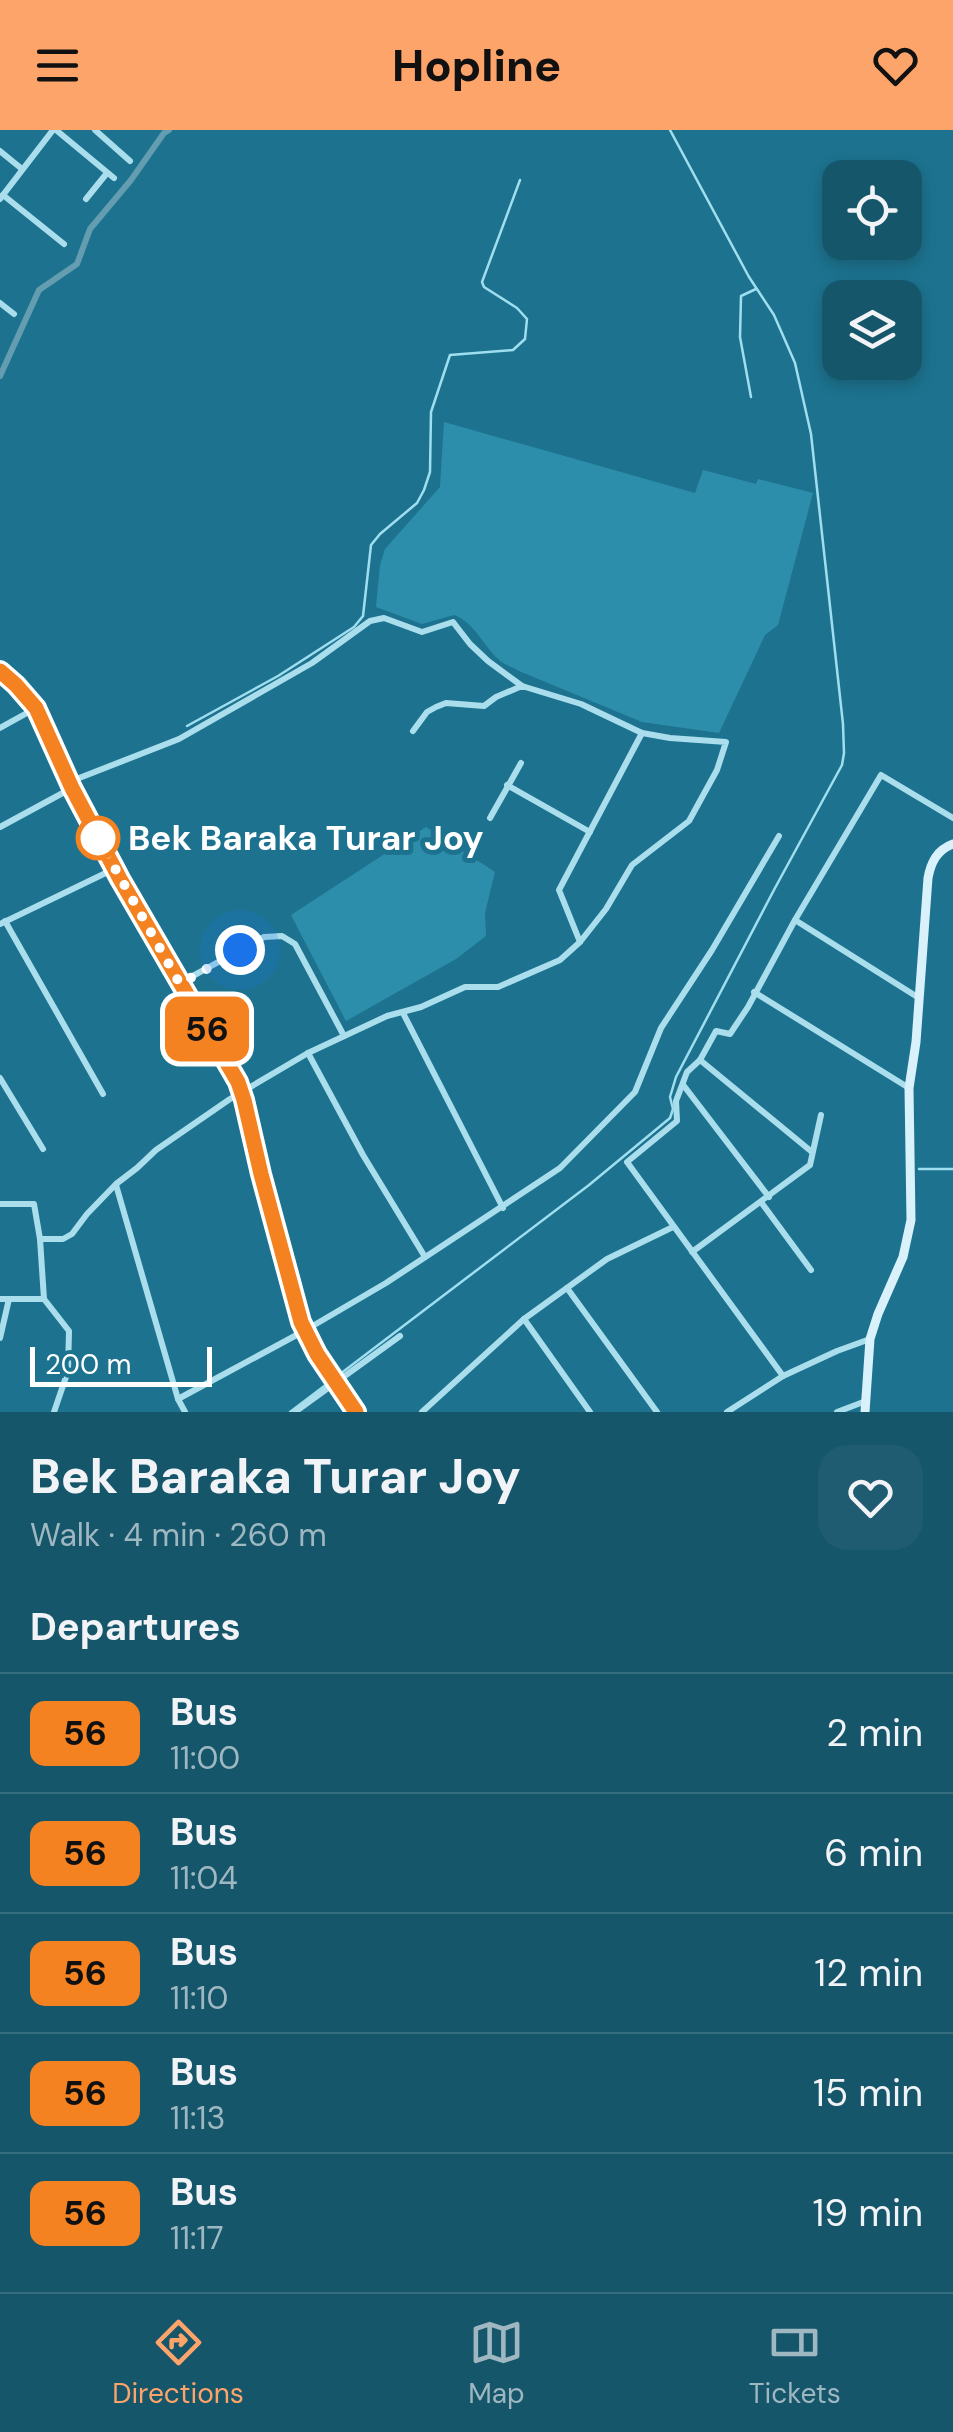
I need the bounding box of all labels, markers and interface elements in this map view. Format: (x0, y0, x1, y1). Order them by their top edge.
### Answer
text: Hopline (392, 36, 561, 95)
icon: menu (30, 38, 85, 93)
icon: heart (868, 38, 923, 93)
map controls (822, 160, 922, 380)
button: locate (822, 160, 922, 260)
button: layers (822, 280, 922, 380)
place label: Bek Baraka Turar Joy (128, 815, 484, 861)
marker: Bek Baraka Turar Joy (77, 817, 119, 859)
your location (215, 925, 265, 975)
line badge: 56 (162, 996, 252, 1062)
text: 56 (185, 1006, 229, 1052)
scale bar (30, 1342, 212, 1386)
text: 200 m (45, 1346, 132, 1383)
text: Bek Baraka Turar Joy (30, 1445, 521, 1508)
button: heart (818, 1445, 923, 1550)
text: Walk · 4 min · 260 m (30, 1514, 327, 1556)
text: Departures (30, 1602, 241, 1652)
text: Bus (170, 1687, 238, 1737)
text: 2 min (826, 1708, 923, 1758)
text: 56 (63, 1710, 107, 1756)
text: 11:00 (170, 1737, 240, 1779)
text: Bus (170, 1807, 238, 1857)
text: 6 min (824, 1828, 923, 1878)
text: 56 (63, 1830, 107, 1876)
text: 11:04 (170, 1857, 238, 1899)
text: Bus (170, 1927, 238, 1977)
text: 12 min (814, 1948, 923, 1998)
text: 56 (63, 1950, 107, 1996)
text: 11:10 (170, 1977, 228, 2019)
text: Bus (170, 2047, 238, 2097)
text: 15 min (813, 2068, 923, 2118)
text: 56 (63, 2070, 107, 2116)
text: 11:13 (170, 2097, 225, 2139)
text: Bus (170, 2167, 238, 2217)
text: 19 min (812, 2188, 923, 2238)
text: 56 (63, 2190, 107, 2236)
text: 11:17 (170, 2217, 224, 2259)
tab: Directions (112, 2315, 244, 2412)
tab: Map (468, 2315, 525, 2412)
tab: Tickets (749, 2315, 841, 2412)

